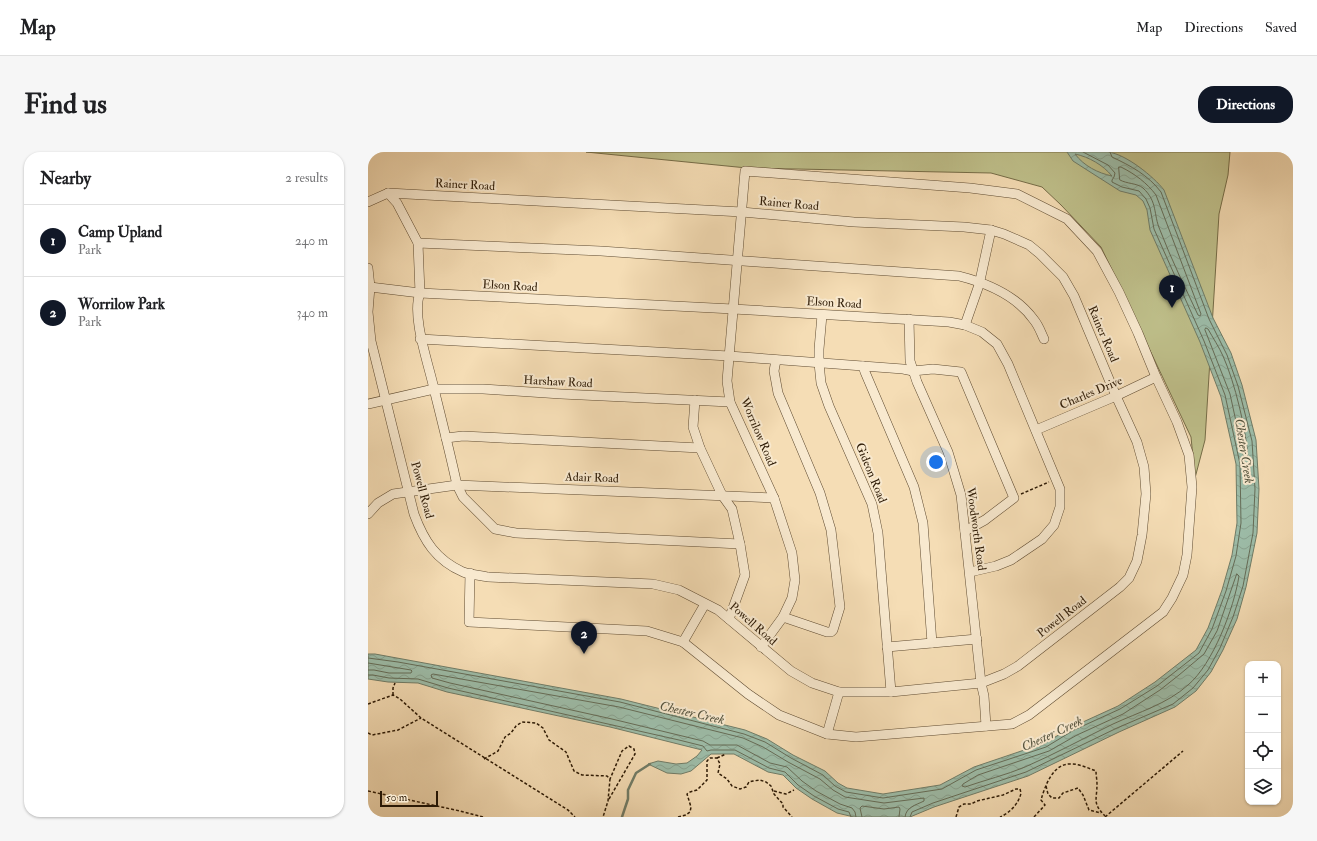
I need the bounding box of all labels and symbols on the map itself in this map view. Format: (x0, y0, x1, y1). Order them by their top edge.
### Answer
street label: Rainer Road (435, 176, 495, 194)
street label: Rainer Road (758, 194, 820, 214)
pin: 1 (1159, 275, 1185, 308)
street label: Elson Road (482, 277, 538, 295)
street label: Elson Road (806, 294, 862, 312)
street label: Rainer Road (1084, 303, 1122, 365)
street label: Harshaw Road (523, 373, 593, 391)
street label: Charles Drive (1057, 373, 1125, 413)
street label: Worrilow Road (736, 395, 779, 469)
water label: Chester Creek (1231, 417, 1257, 485)
street label: Gideon Road (852, 441, 890, 505)
your location (926, 452, 946, 472)
street label: Powell Road (407, 460, 437, 520)
street label: Adair Road (564, 470, 619, 486)
street label: Woodworth Road (963, 485, 989, 572)
street label: Powell Road (1034, 593, 1090, 641)
street label: Powell Road (726, 599, 780, 649)
pin: 2 (571, 621, 597, 654)
water label: Chester Creek (658, 698, 726, 728)
water label: Chester Creek (1019, 713, 1085, 755)
scale bar (380, 789, 438, 808)

